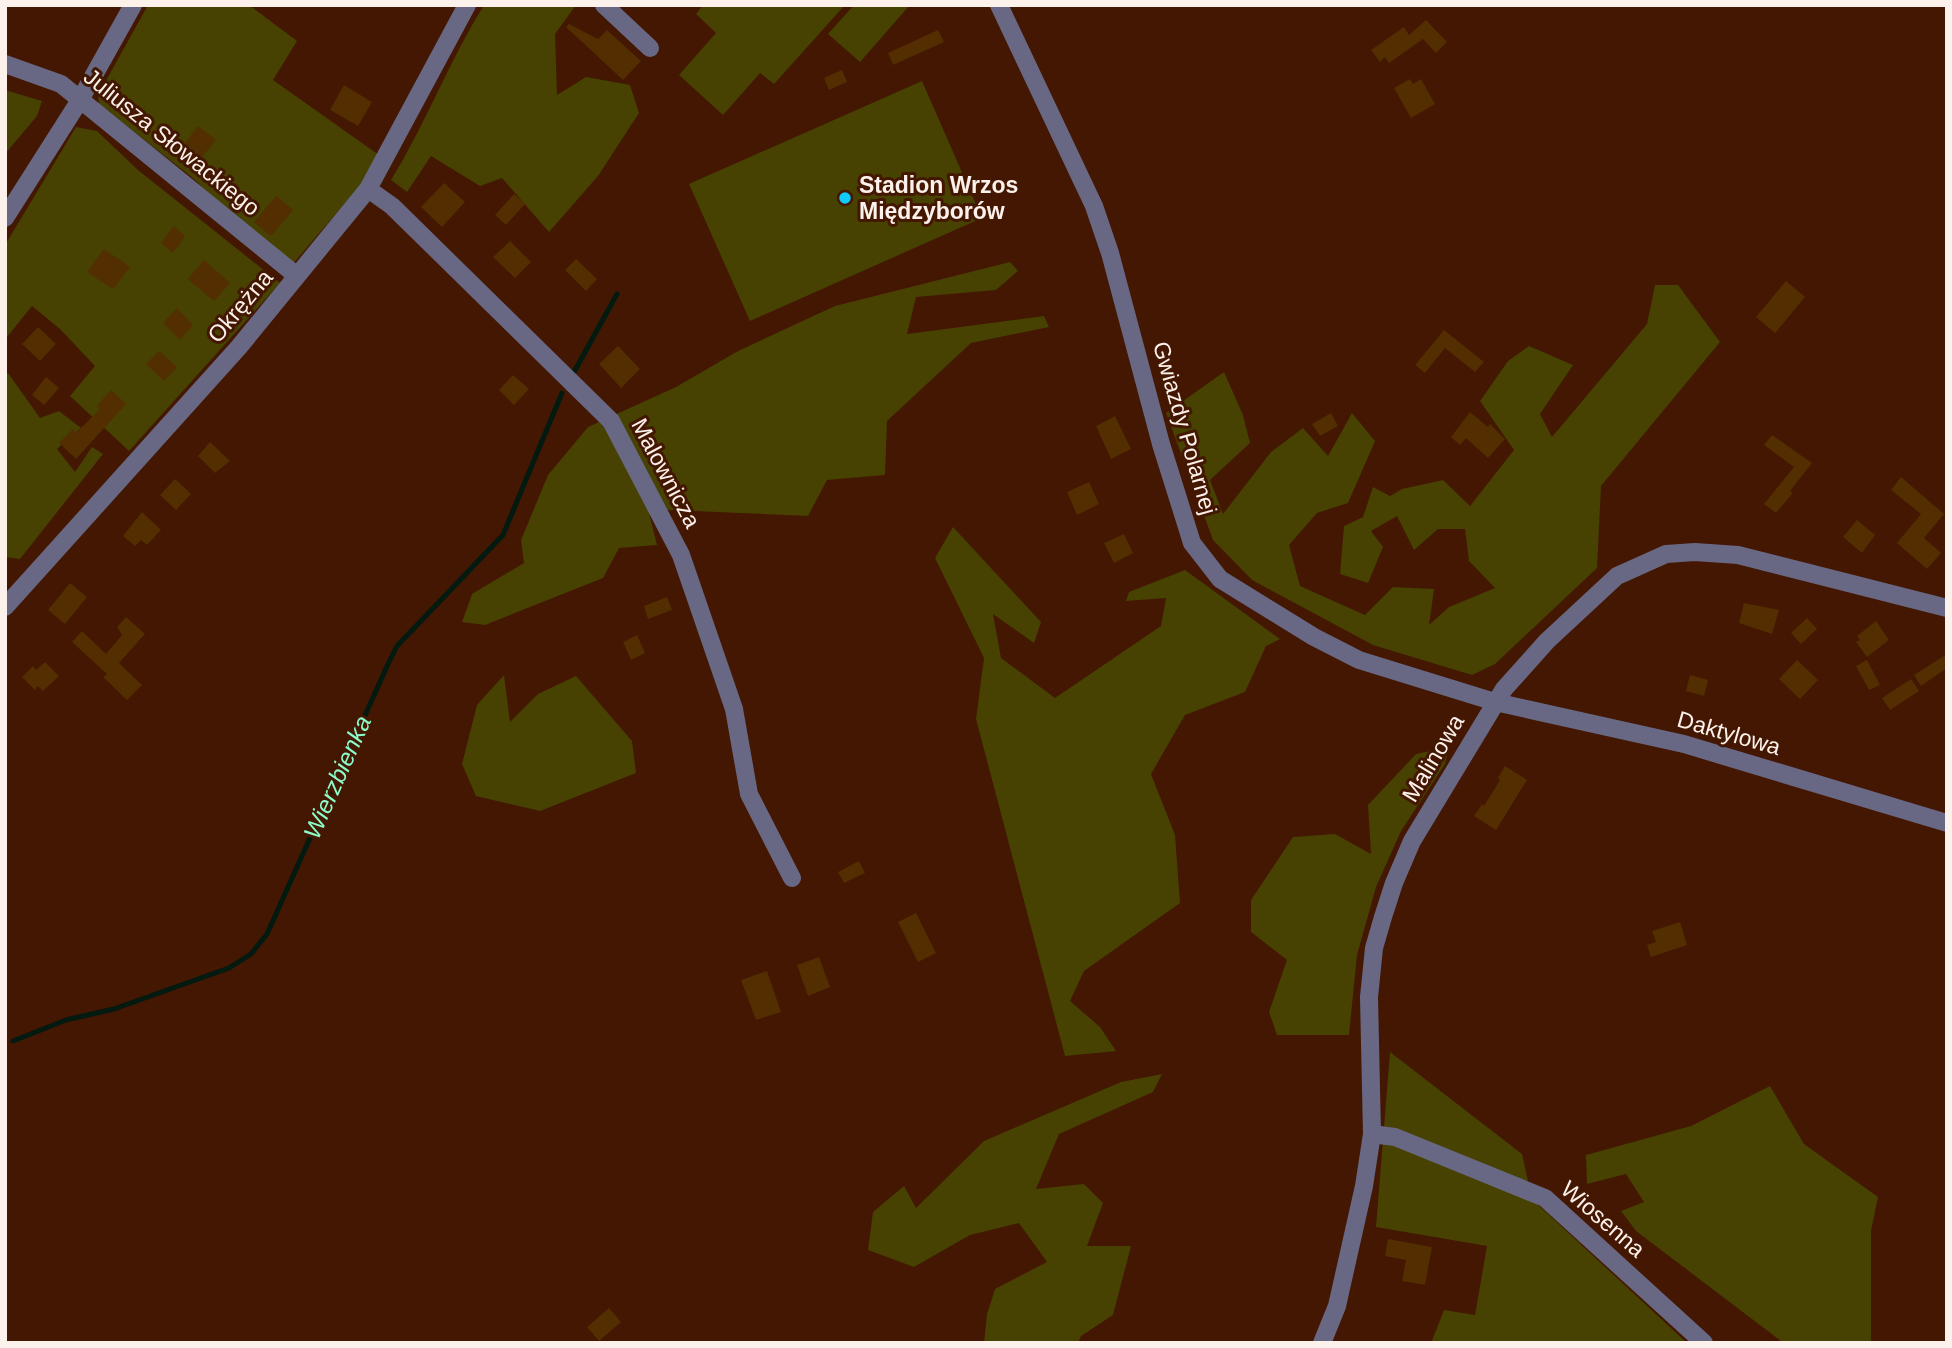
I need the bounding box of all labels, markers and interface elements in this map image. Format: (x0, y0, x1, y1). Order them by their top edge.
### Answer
street label: Juliusza Słowackiego (79, 63, 265, 221)
place label: Stadion Wrzos Międzyborów (859, 172, 1018, 224)
marker: Stadion Wrzos Międzyborów (837, 190, 853, 206)
street label: Okrężna (202, 264, 278, 348)
street label: Gwiazdy Polarnej (1148, 338, 1222, 518)
street label: Malownicza (626, 414, 706, 532)
street label: Daktylowa (1674, 706, 1784, 760)
street label: Malinowa (1397, 709, 1469, 806)
water label: Wierzbienka (298, 711, 376, 843)
street label: Wiosenna (1556, 1176, 1650, 1262)

